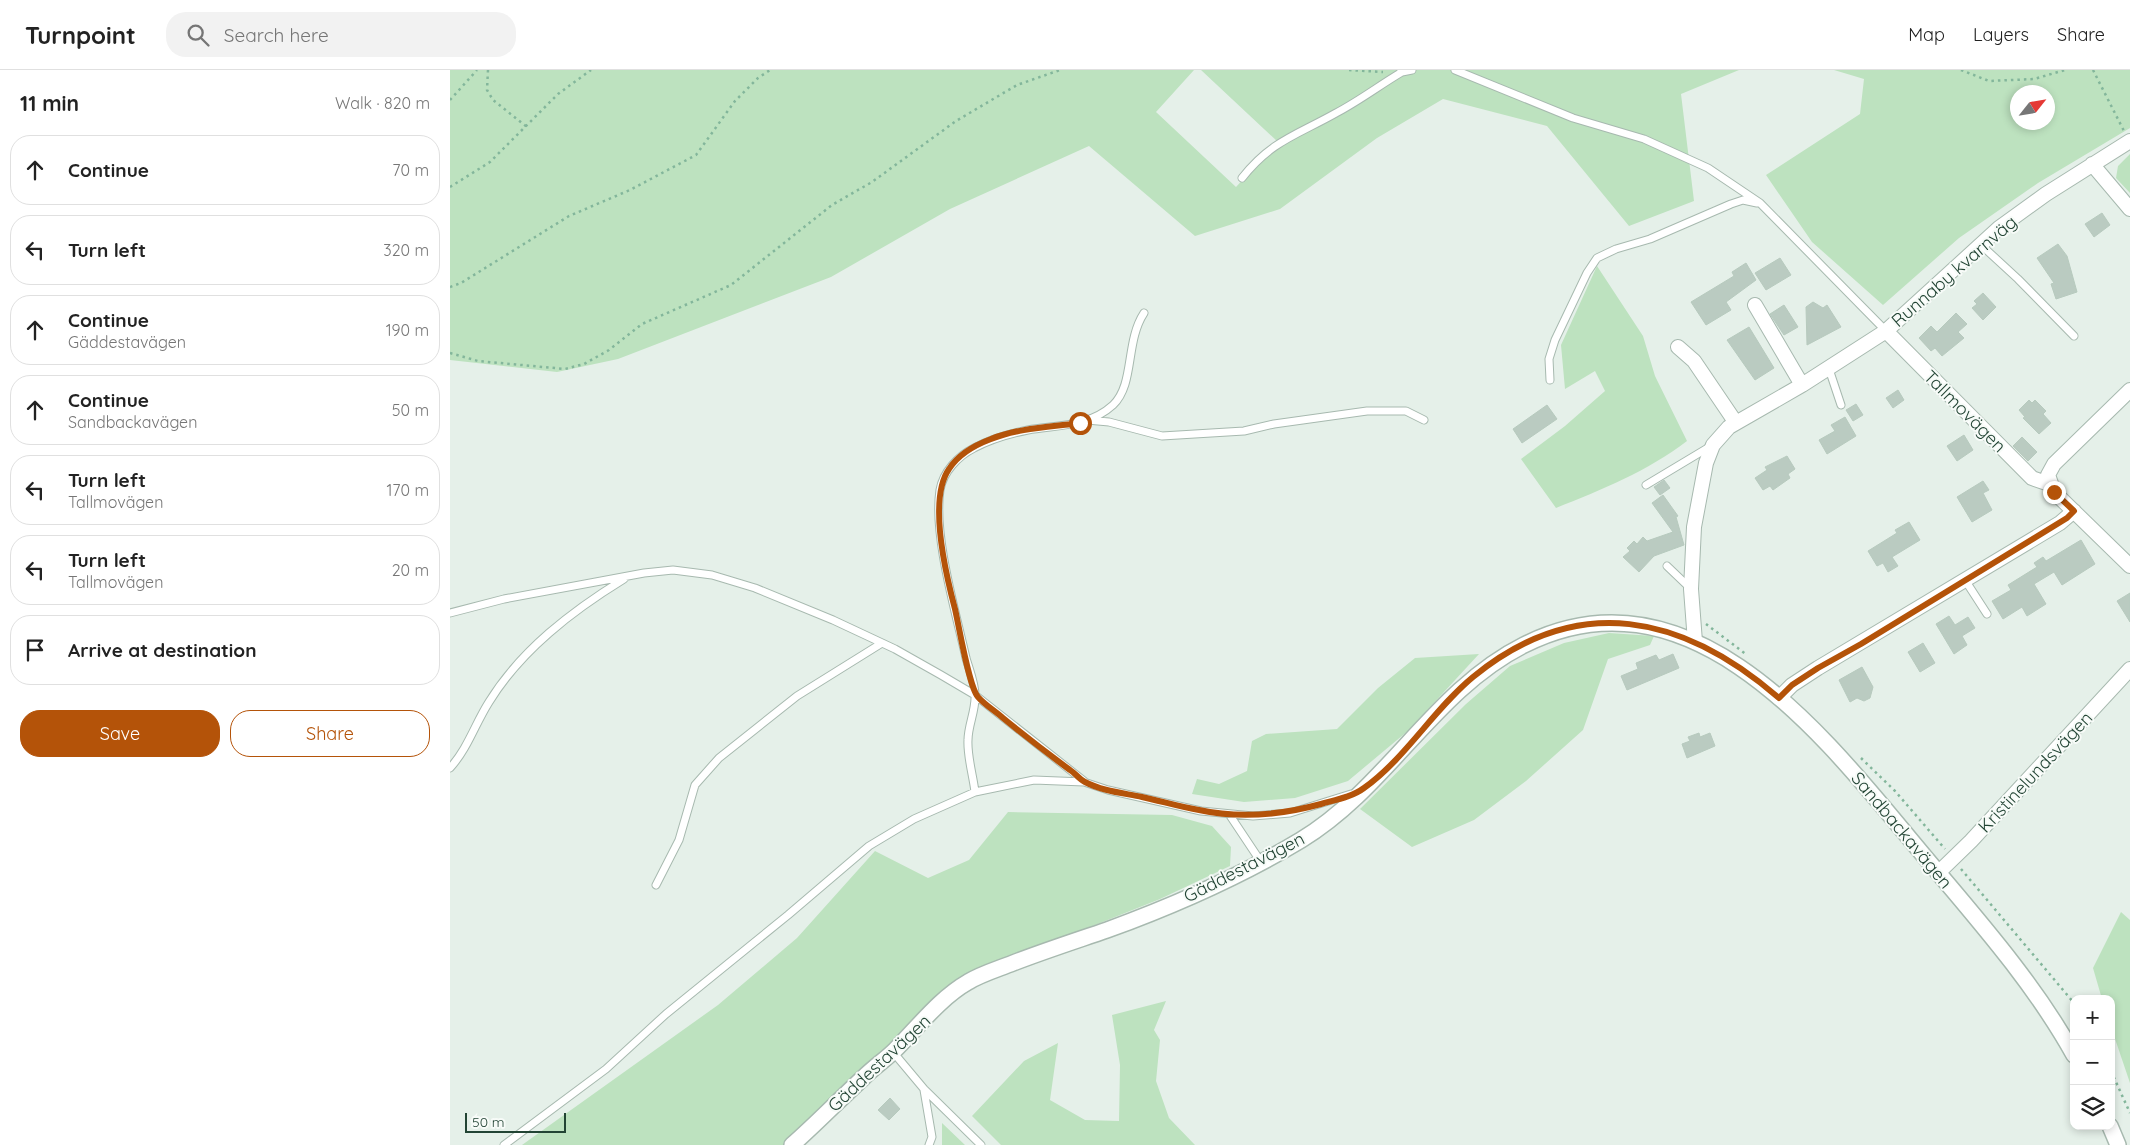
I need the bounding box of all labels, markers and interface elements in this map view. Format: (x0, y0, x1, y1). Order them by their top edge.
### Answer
search box (166, 12, 516, 57)
text: Turnpoint (25, 20, 136, 50)
icon: search (184, 21, 212, 49)
text: Search here (224, 23, 329, 47)
text: Map (1908, 23, 1945, 46)
text: Layers (1973, 23, 2029, 46)
text: Share (2057, 23, 2105, 46)
north arrow (2010, 85, 2055, 130)
text: 11 min (20, 90, 79, 116)
text: Walk · 820 m (335, 93, 430, 113)
icon: ahead (21, 156, 49, 184)
text: Continue (68, 158, 149, 182)
text: 70 m (392, 160, 429, 180)
street label: Runnaby kvarnväg (1887, 210, 2021, 332)
icon: left (21, 236, 49, 264)
text: Turn left (68, 238, 146, 262)
text: 320 m (383, 240, 429, 260)
text: Continue (68, 308, 149, 332)
icon: ahead (21, 316, 49, 344)
text: 190 m (386, 320, 429, 340)
text: Gäddestavägen (68, 332, 186, 352)
street label: Tallmovägen (1919, 365, 2011, 457)
text: Continue (68, 388, 149, 412)
icon: ahead (21, 396, 49, 424)
text: 50 m (392, 400, 429, 420)
text: Sandbackavägen (68, 412, 197, 432)
route start (1069, 412, 1092, 435)
text: Turn left (68, 468, 146, 492)
icon: left (21, 476, 49, 504)
text: 170 m (386, 480, 429, 500)
route end (2043, 481, 2066, 504)
text: Tallmovägen (68, 492, 163, 512)
text: Turn left (68, 548, 146, 572)
icon: left (21, 556, 49, 584)
text: 20 m (392, 560, 429, 580)
text: Tallmovägen (68, 572, 163, 592)
icon: arrive (21, 636, 49, 664)
text: Arrive at destination (68, 638, 257, 662)
street label: Kristinelundsvägen (1973, 707, 2097, 837)
button: Save (20, 710, 220, 757)
button: Share (230, 710, 430, 757)
street label: Sandbackavägen (1846, 767, 1958, 893)
street label: Gäddestavägen (1180, 827, 1308, 907)
map controls (2070, 995, 2115, 1130)
button: + (2070, 995, 2115, 1040)
street label: Gäddestavägen (823, 1009, 935, 1117)
button: − (2070, 1040, 2115, 1085)
button: layers (2070, 1085, 2115, 1130)
scale bar (465, 1110, 566, 1133)
text: 50 m (472, 1113, 505, 1131)

